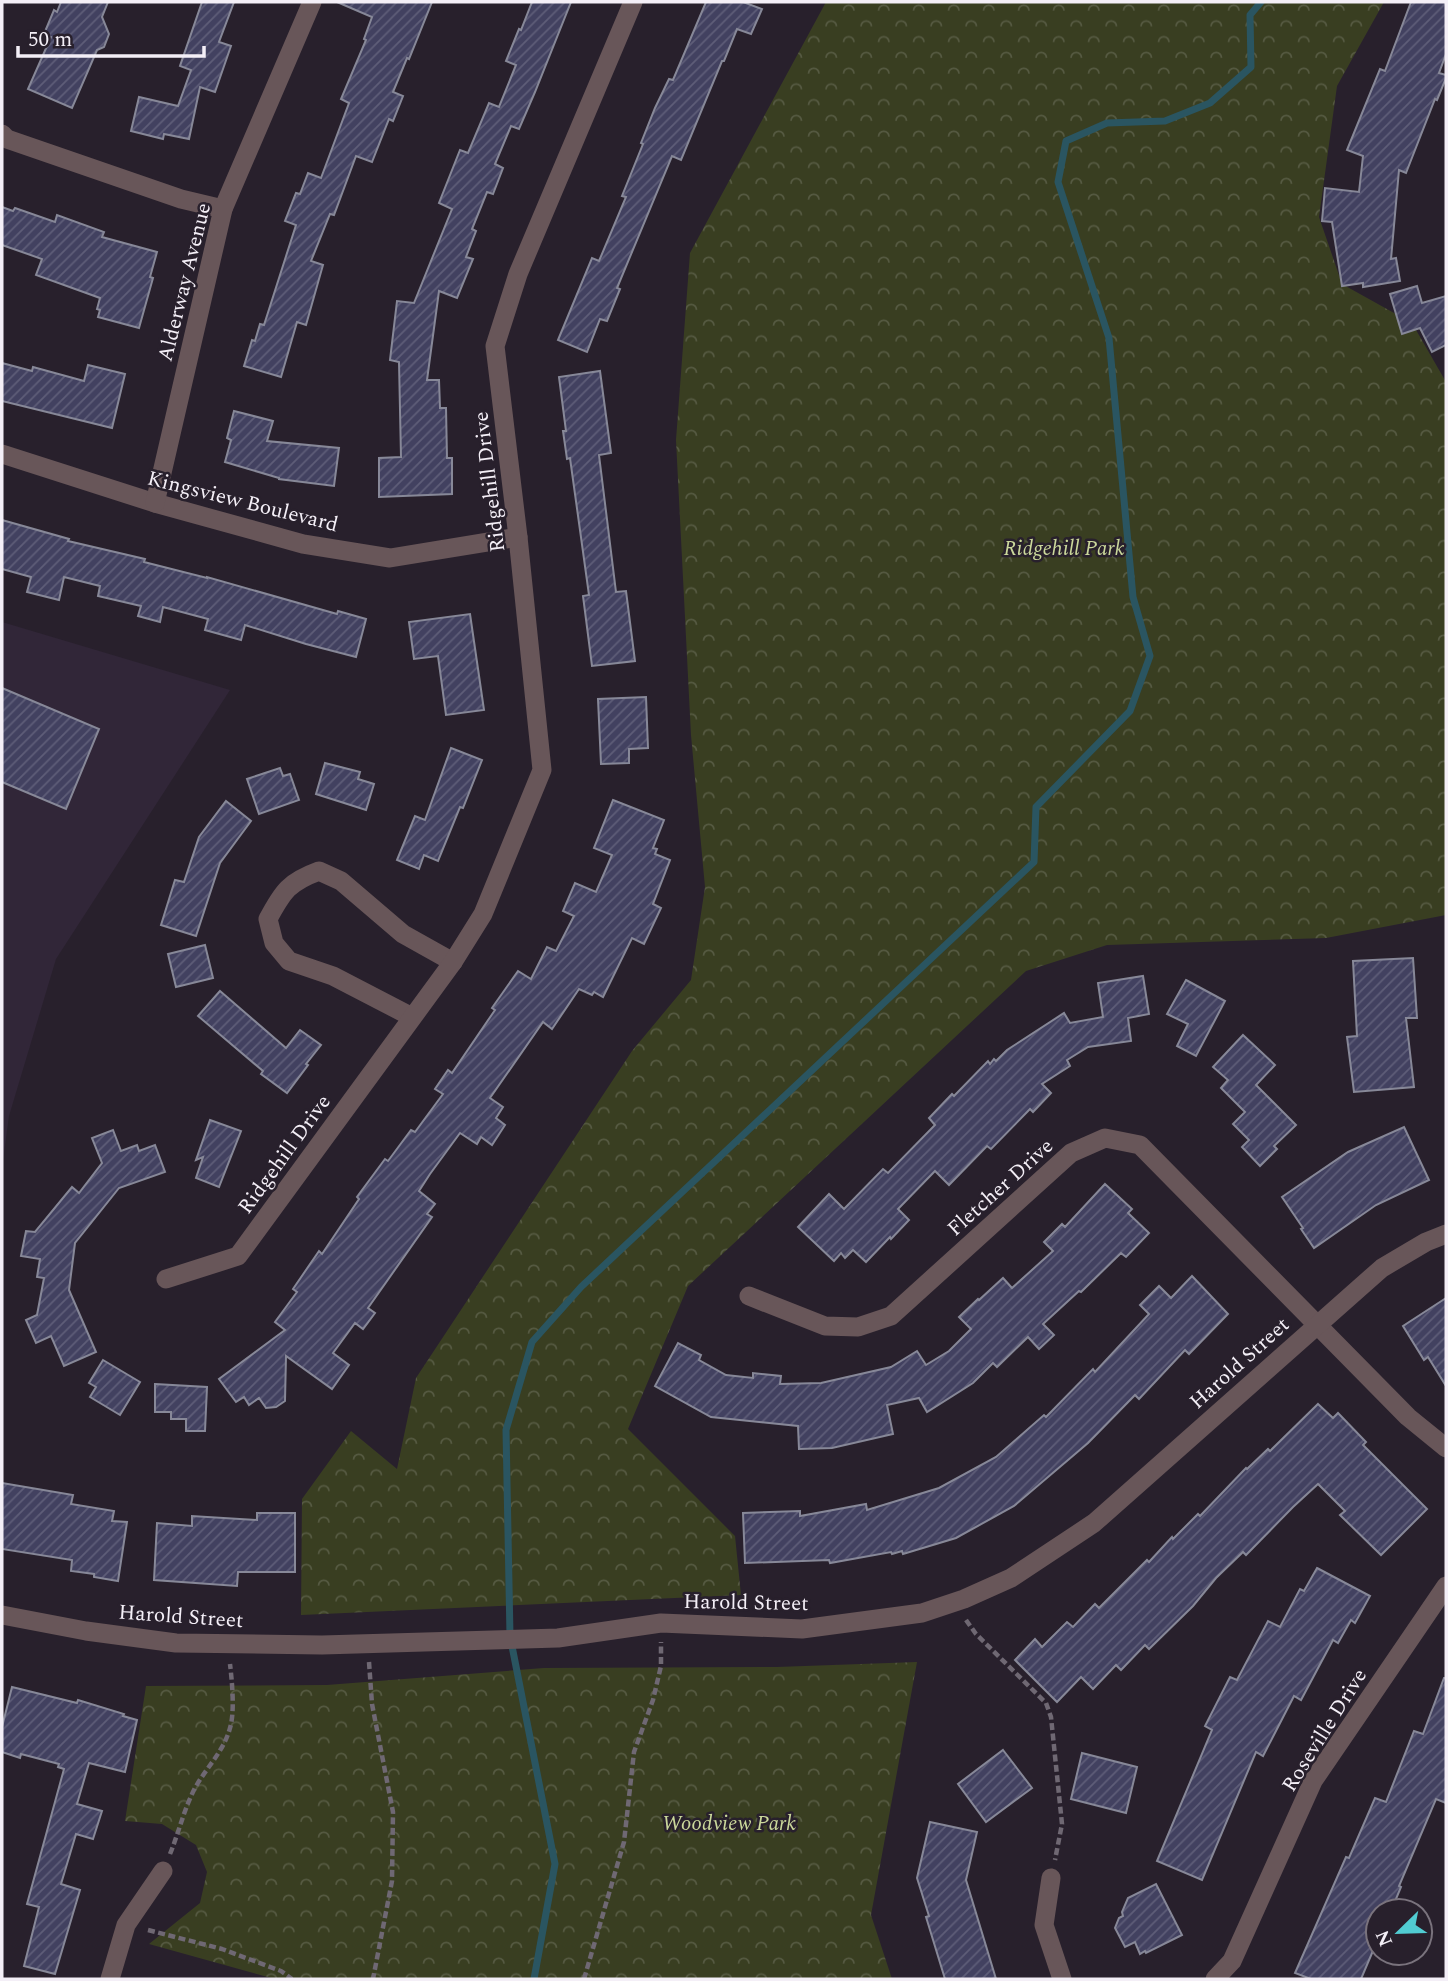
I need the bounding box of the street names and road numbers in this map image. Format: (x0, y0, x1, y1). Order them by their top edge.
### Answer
street label: Alderway Avenue (150, 199, 220, 365)
street label: Ridgehill Drive (465, 410, 514, 554)
street label: Kingsview Boulevard (144, 463, 342, 541)
street label: Ridgehill Drive (230, 1088, 339, 1221)
street label: Fletcher Drive (940, 1131, 1061, 1244)
street label: Harold Street (1182, 1310, 1297, 1418)
street label: Harold Street (683, 1586, 809, 1620)
street label: Harold Street (117, 1597, 245, 1637)
street label: Roseville Drive (1274, 1663, 1376, 1799)

